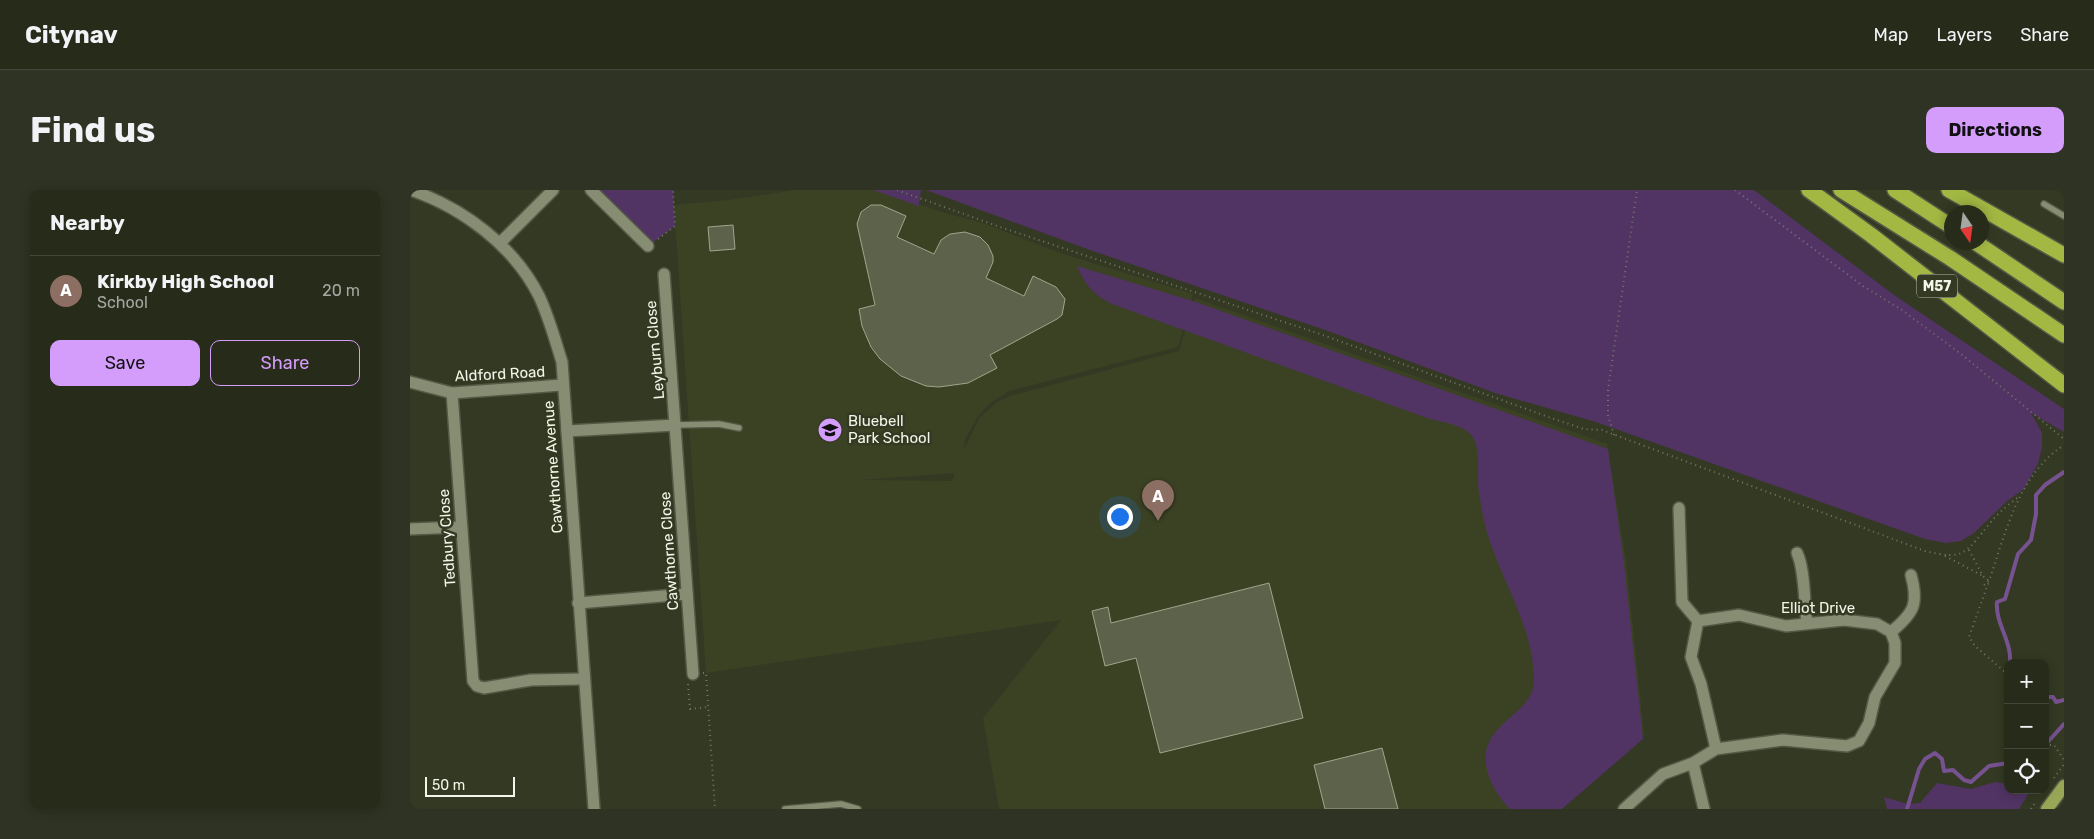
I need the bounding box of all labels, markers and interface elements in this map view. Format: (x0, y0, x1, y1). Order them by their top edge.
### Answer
text: Citynav (25, 21, 118, 49)
text: Map (1874, 24, 1909, 46)
text: Layers (1937, 24, 1992, 46)
text: Share (2020, 24, 2069, 46)
button: Directions (1926, 107, 2064, 153)
text: Find us (30, 109, 155, 151)
north arrow (1944, 205, 1989, 250)
text: Nearby (50, 210, 125, 235)
text: Kirkby High School (97, 270, 274, 293)
road number: M57 (1917, 274, 1957, 298)
text: A (60, 281, 72, 300)
text: 20 m (322, 281, 360, 300)
text: School (97, 293, 148, 312)
street label: Leyburn Close (642, 300, 668, 400)
button: Save (50, 340, 200, 386)
button: Share (210, 340, 360, 386)
street label: Aldford Road (454, 363, 546, 385)
street label: Cawthorne Avenue (539, 400, 567, 534)
place label: Bluebell Park School (848, 412, 930, 447)
school or university icon: Bluebell Park School (817, 417, 843, 443)
pin: A (1142, 480, 1174, 521)
street label: Tedbury Close (435, 488, 459, 588)
street label: Cawthorne Close (656, 491, 682, 611)
your location (1107, 504, 1133, 530)
street label: Elliot Drive (1781, 599, 1855, 617)
map controls (2004, 659, 2049, 794)
button: + (2004, 659, 2049, 704)
button: − (2004, 704, 2049, 749)
button: locate (2004, 749, 2049, 794)
scale bar (425, 774, 515, 797)
text: 50 m (432, 777, 465, 794)

